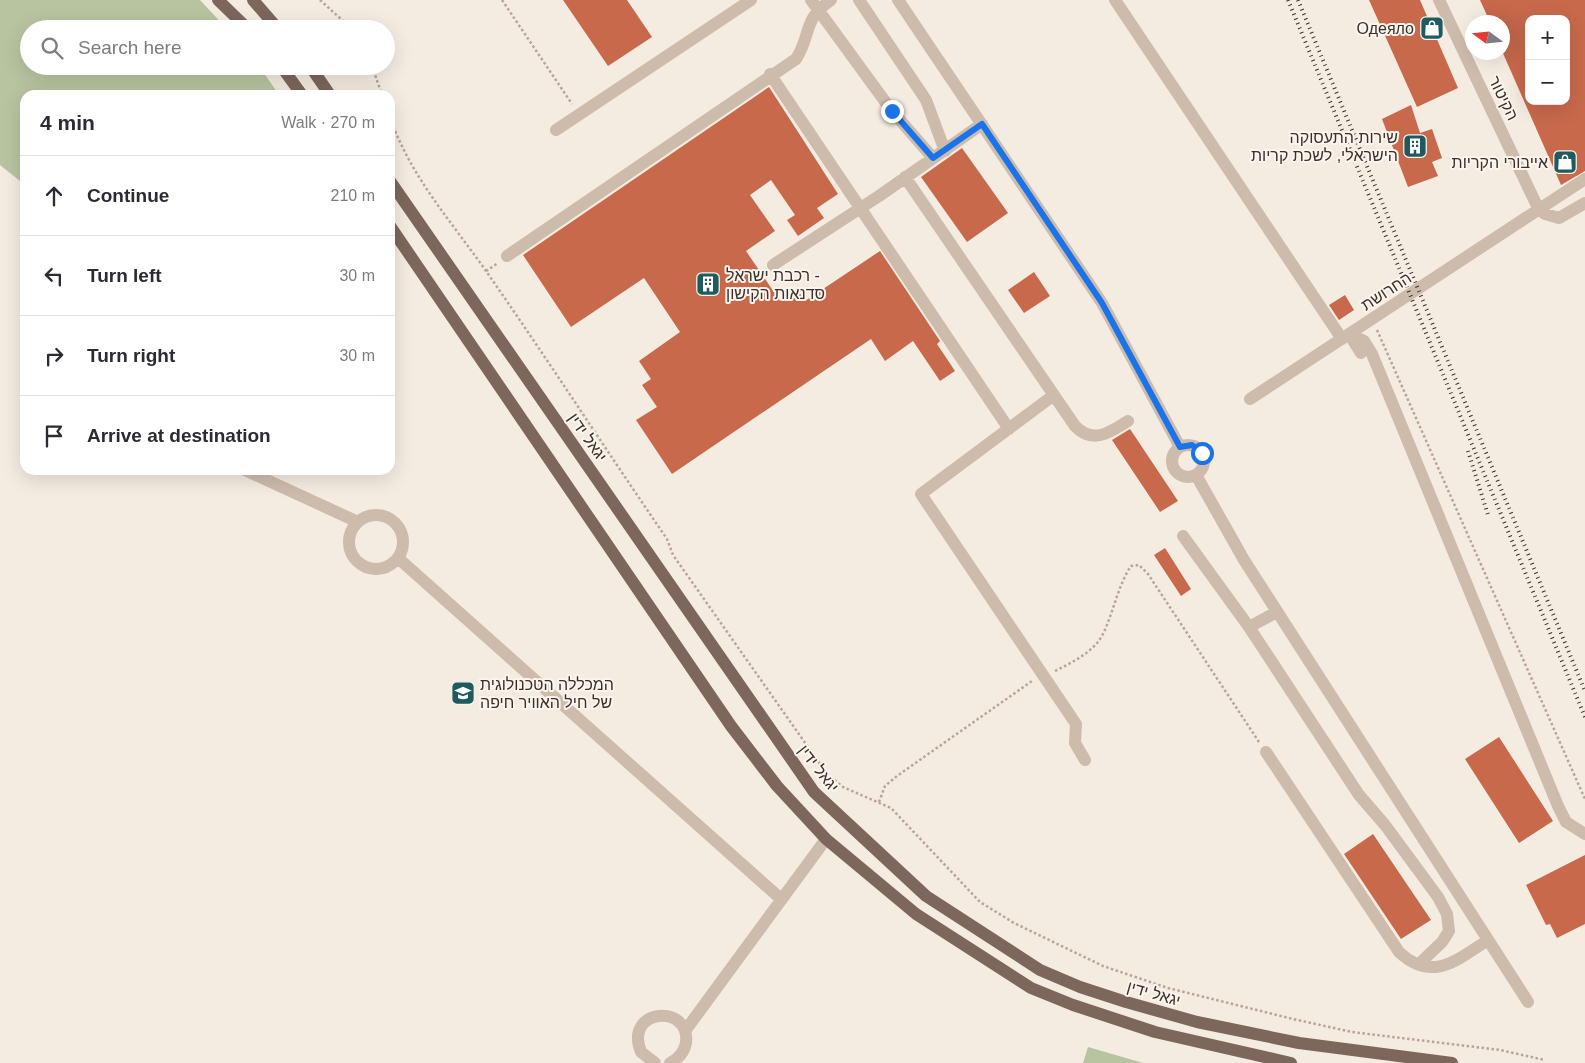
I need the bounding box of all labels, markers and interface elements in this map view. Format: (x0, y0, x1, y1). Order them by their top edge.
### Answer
shop icon: Одеяло (1419, 15, 1445, 41)
north arrow (1465, 15, 1510, 60)
map controls (1525, 15, 1570, 105)
button: + (1525, 15, 1570, 60)
search box (20, 20, 395, 75)
place label: Одеяло (1357, 20, 1414, 37)
icon: search (38, 34, 66, 62)
text: Search here (78, 37, 182, 58)
button: − (1525, 60, 1570, 105)
street label: הקיטור (1486, 73, 1521, 123)
route end (881, 100, 904, 123)
text: 4 min (40, 111, 95, 134)
text: Walk · 270 m (281, 114, 375, 131)
place label: שירות התעסוקה הישראלי, לשכת קריות (1251, 129, 1398, 164)
building icon: שירות התעסוקה הישראלי, לשכת קריות (1402, 133, 1428, 159)
shop icon: אייבורי הקריות (1552, 149, 1578, 175)
place label: אייבורי הקריות (1452, 154, 1548, 171)
icon: ahead (40, 182, 68, 210)
text: Continue (87, 185, 169, 206)
text: 210 m (331, 187, 375, 204)
icon: left (40, 262, 68, 290)
text: Turn left (87, 265, 162, 286)
text: 30 m (339, 267, 375, 284)
place label: רכבת ישראל - סדנאות הקישון (726, 267, 825, 302)
street label: החרושת (1358, 269, 1414, 314)
building icon: רכבת ישראל - סדנאות הקישון (695, 271, 721, 297)
icon: right (40, 342, 68, 370)
text: Turn right (87, 345, 175, 366)
text: 30 m (339, 347, 375, 364)
street label: יגאל ידין (565, 410, 610, 465)
icon: arrive (40, 422, 68, 450)
text: Arrive at destination (87, 425, 271, 446)
route start (1191, 442, 1214, 465)
place label: המכללה הטכנולוגית של חיל האוויר חיפה (480, 676, 614, 711)
school or university icon: המכללה הטכנולוגית של חיל האוויר חיפה (450, 680, 476, 706)
street label: יגאל ידין (795, 742, 842, 795)
street label: יגאל ידין (1125, 978, 1182, 1009)

